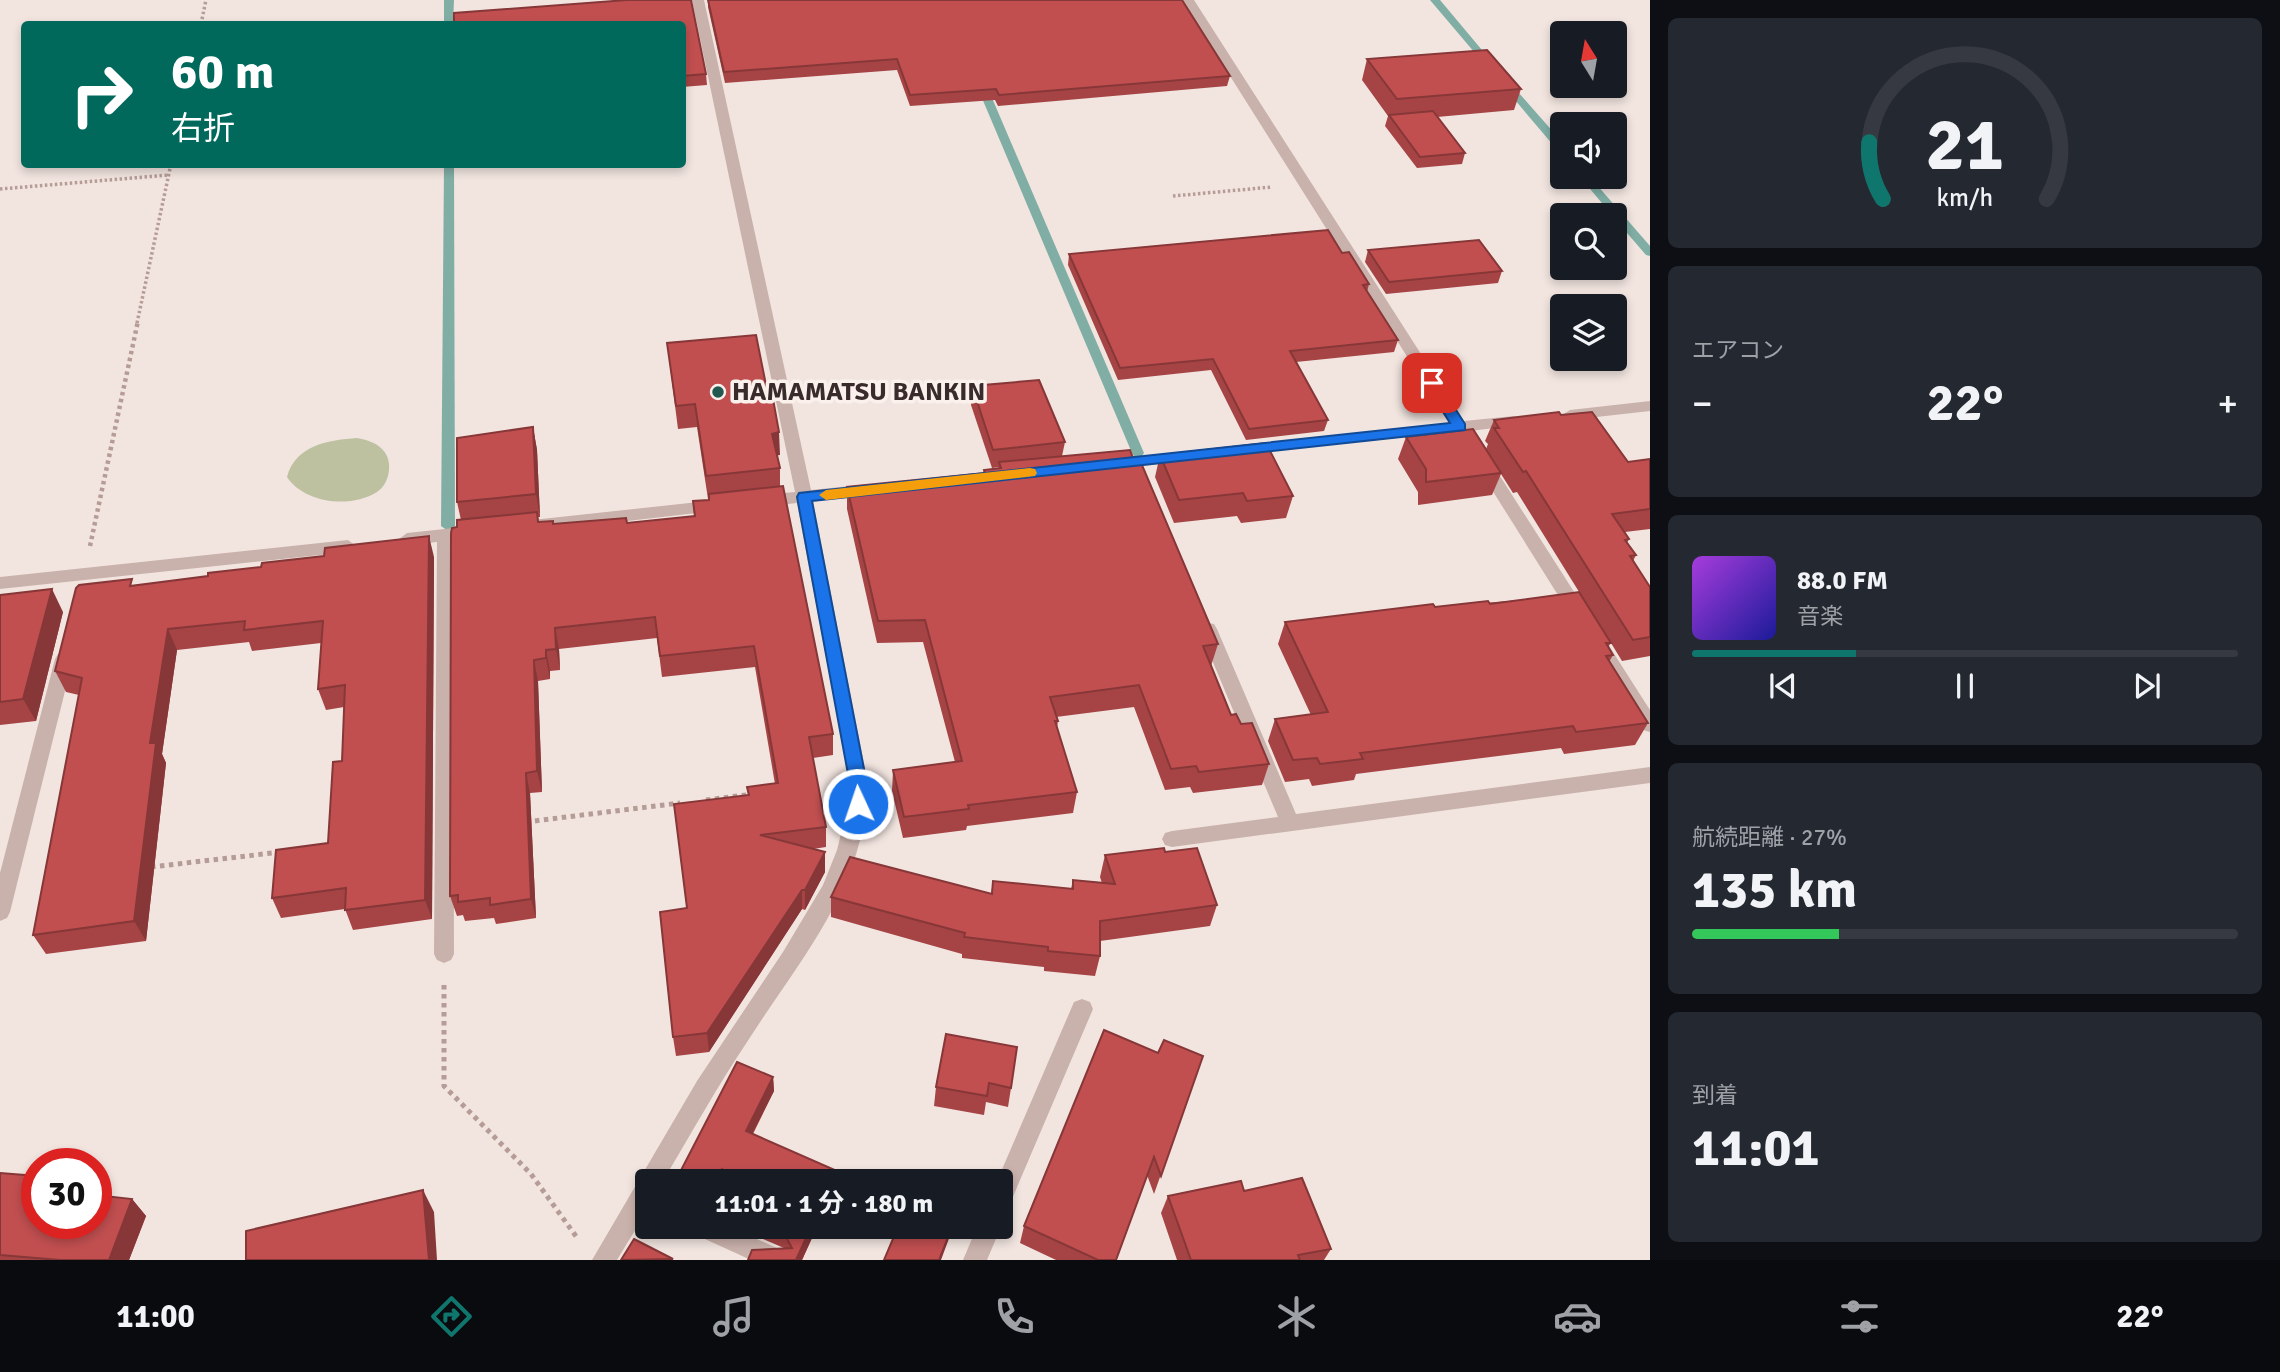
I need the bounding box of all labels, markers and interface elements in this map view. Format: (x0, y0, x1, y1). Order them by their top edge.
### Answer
north arrow (1550, 21, 1628, 98)
map controls (1550, 21, 1627, 371)
text: 60 m (171, 42, 274, 102)
icon: right (56, 49, 147, 140)
text: 21 (1926, 102, 2004, 191)
text: 右折 (171, 109, 235, 148)
button: sound (1550, 112, 1627, 189)
text: km/h (1937, 182, 1993, 213)
button: search (1550, 203, 1627, 280)
button: layers (1550, 294, 1627, 371)
text: エアコン (1692, 336, 1784, 365)
pin (1402, 353, 1462, 413)
icon: arrive (1413, 364, 1451, 402)
text: 22° (1927, 371, 2003, 435)
place label: HAMAMATSU BANKIN (732, 376, 985, 408)
text: − (1692, 380, 1713, 427)
text: + (2217, 380, 2238, 427)
marker: HAMAMATSU BANKIN (710, 384, 726, 400)
text: 88.0 FM (1797, 565, 1888, 597)
text: 音楽 (1797, 602, 1843, 631)
icon: previous (1764, 667, 1802, 705)
icon: pause (1946, 667, 1984, 705)
icon: next (2128, 667, 2166, 705)
position arrow (821, 767, 895, 841)
text: 航続距離 · 27% (1692, 823, 1847, 852)
text: 135 km (1692, 858, 1857, 922)
text: 到着 (1692, 1081, 1738, 1110)
text: 11:01 (1692, 1116, 1820, 1180)
speed limit sign: 30 (21, 1148, 112, 1239)
text: 11:01 · 1 分 · 180 m (715, 1188, 933, 1220)
icon: directions (427, 1292, 476, 1341)
icon: music (709, 1292, 758, 1341)
icon: phone (990, 1292, 1039, 1341)
icon: climate (1272, 1292, 1321, 1341)
icon: car (1553, 1292, 1602, 1341)
icon: filters (1835, 1292, 1884, 1341)
text: 11:00 (116, 1297, 195, 1336)
text: 22° (2116, 1297, 2164, 1336)

